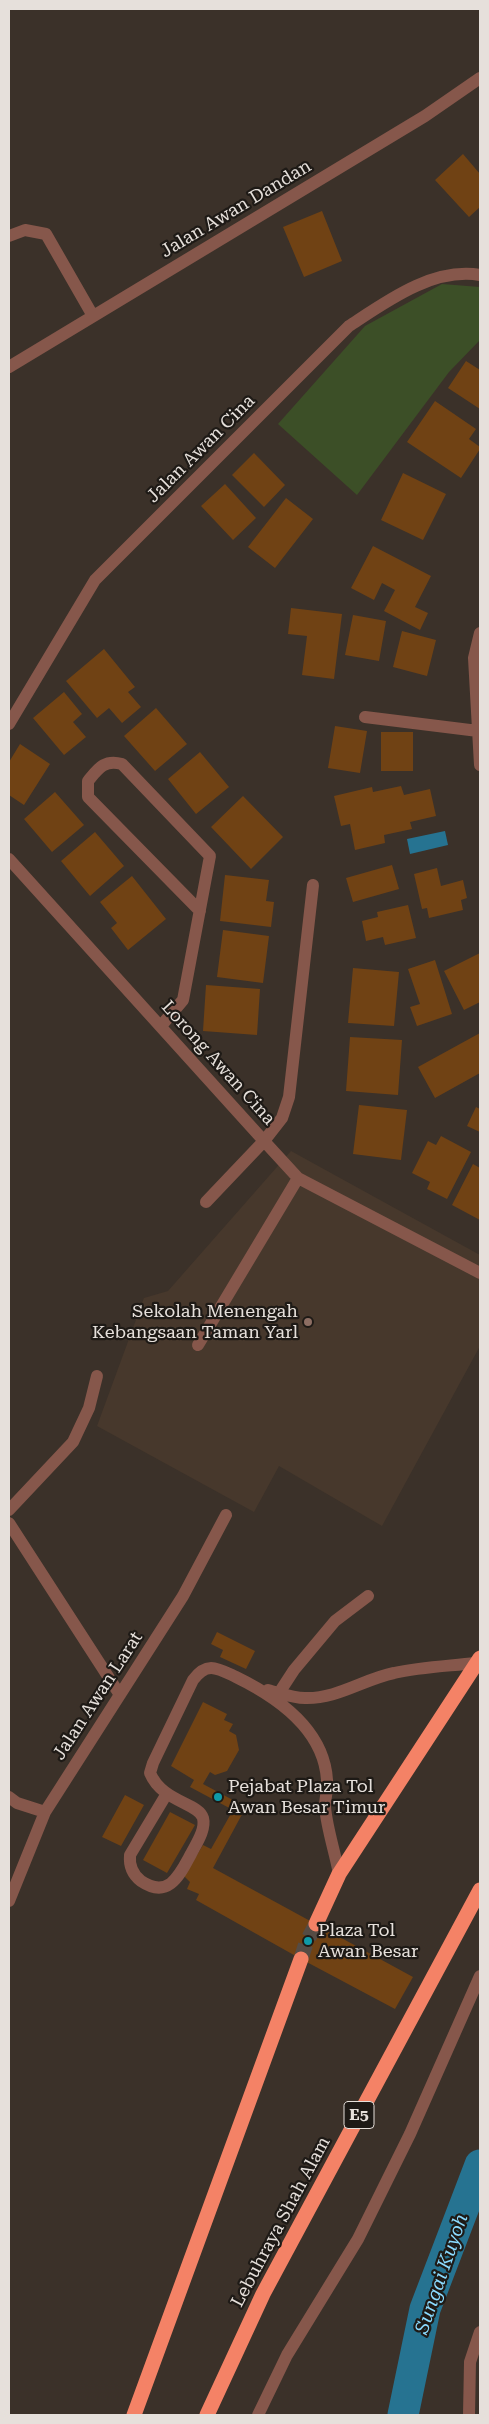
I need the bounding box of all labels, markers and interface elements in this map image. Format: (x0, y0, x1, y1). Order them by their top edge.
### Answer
street label: Jalan Awan Dandan (157, 155, 315, 263)
street label: Jalan Awan Cina (143, 391, 259, 507)
street label: Lorong Awan Cina (157, 996, 279, 1130)
place label: Sekolah Menengah Kebangsaan Taman Yarl (92, 1301, 298, 1344)
marker: Sekolah Menengah Kebangsaan Taman Yarl (302, 1316, 314, 1328)
street label: Jalan Awan Larat (49, 1628, 147, 1764)
place label: Pejabat Plaza Tol Awan Besar Timur (228, 1776, 385, 1818)
marker: Pejabat Plaza Tol Awan Besar Timur (212, 1791, 224, 1803)
place label: Plaza Tol Awan Besar (318, 1920, 418, 1962)
marker: Plaza Tol Awan Besar (302, 1935, 314, 1947)
road number: E5 (344, 2102, 374, 2128)
street label: Lebuhraya Shah Alam (227, 2133, 335, 2311)
water label: Sungai Kuyoh (411, 2211, 473, 2337)

